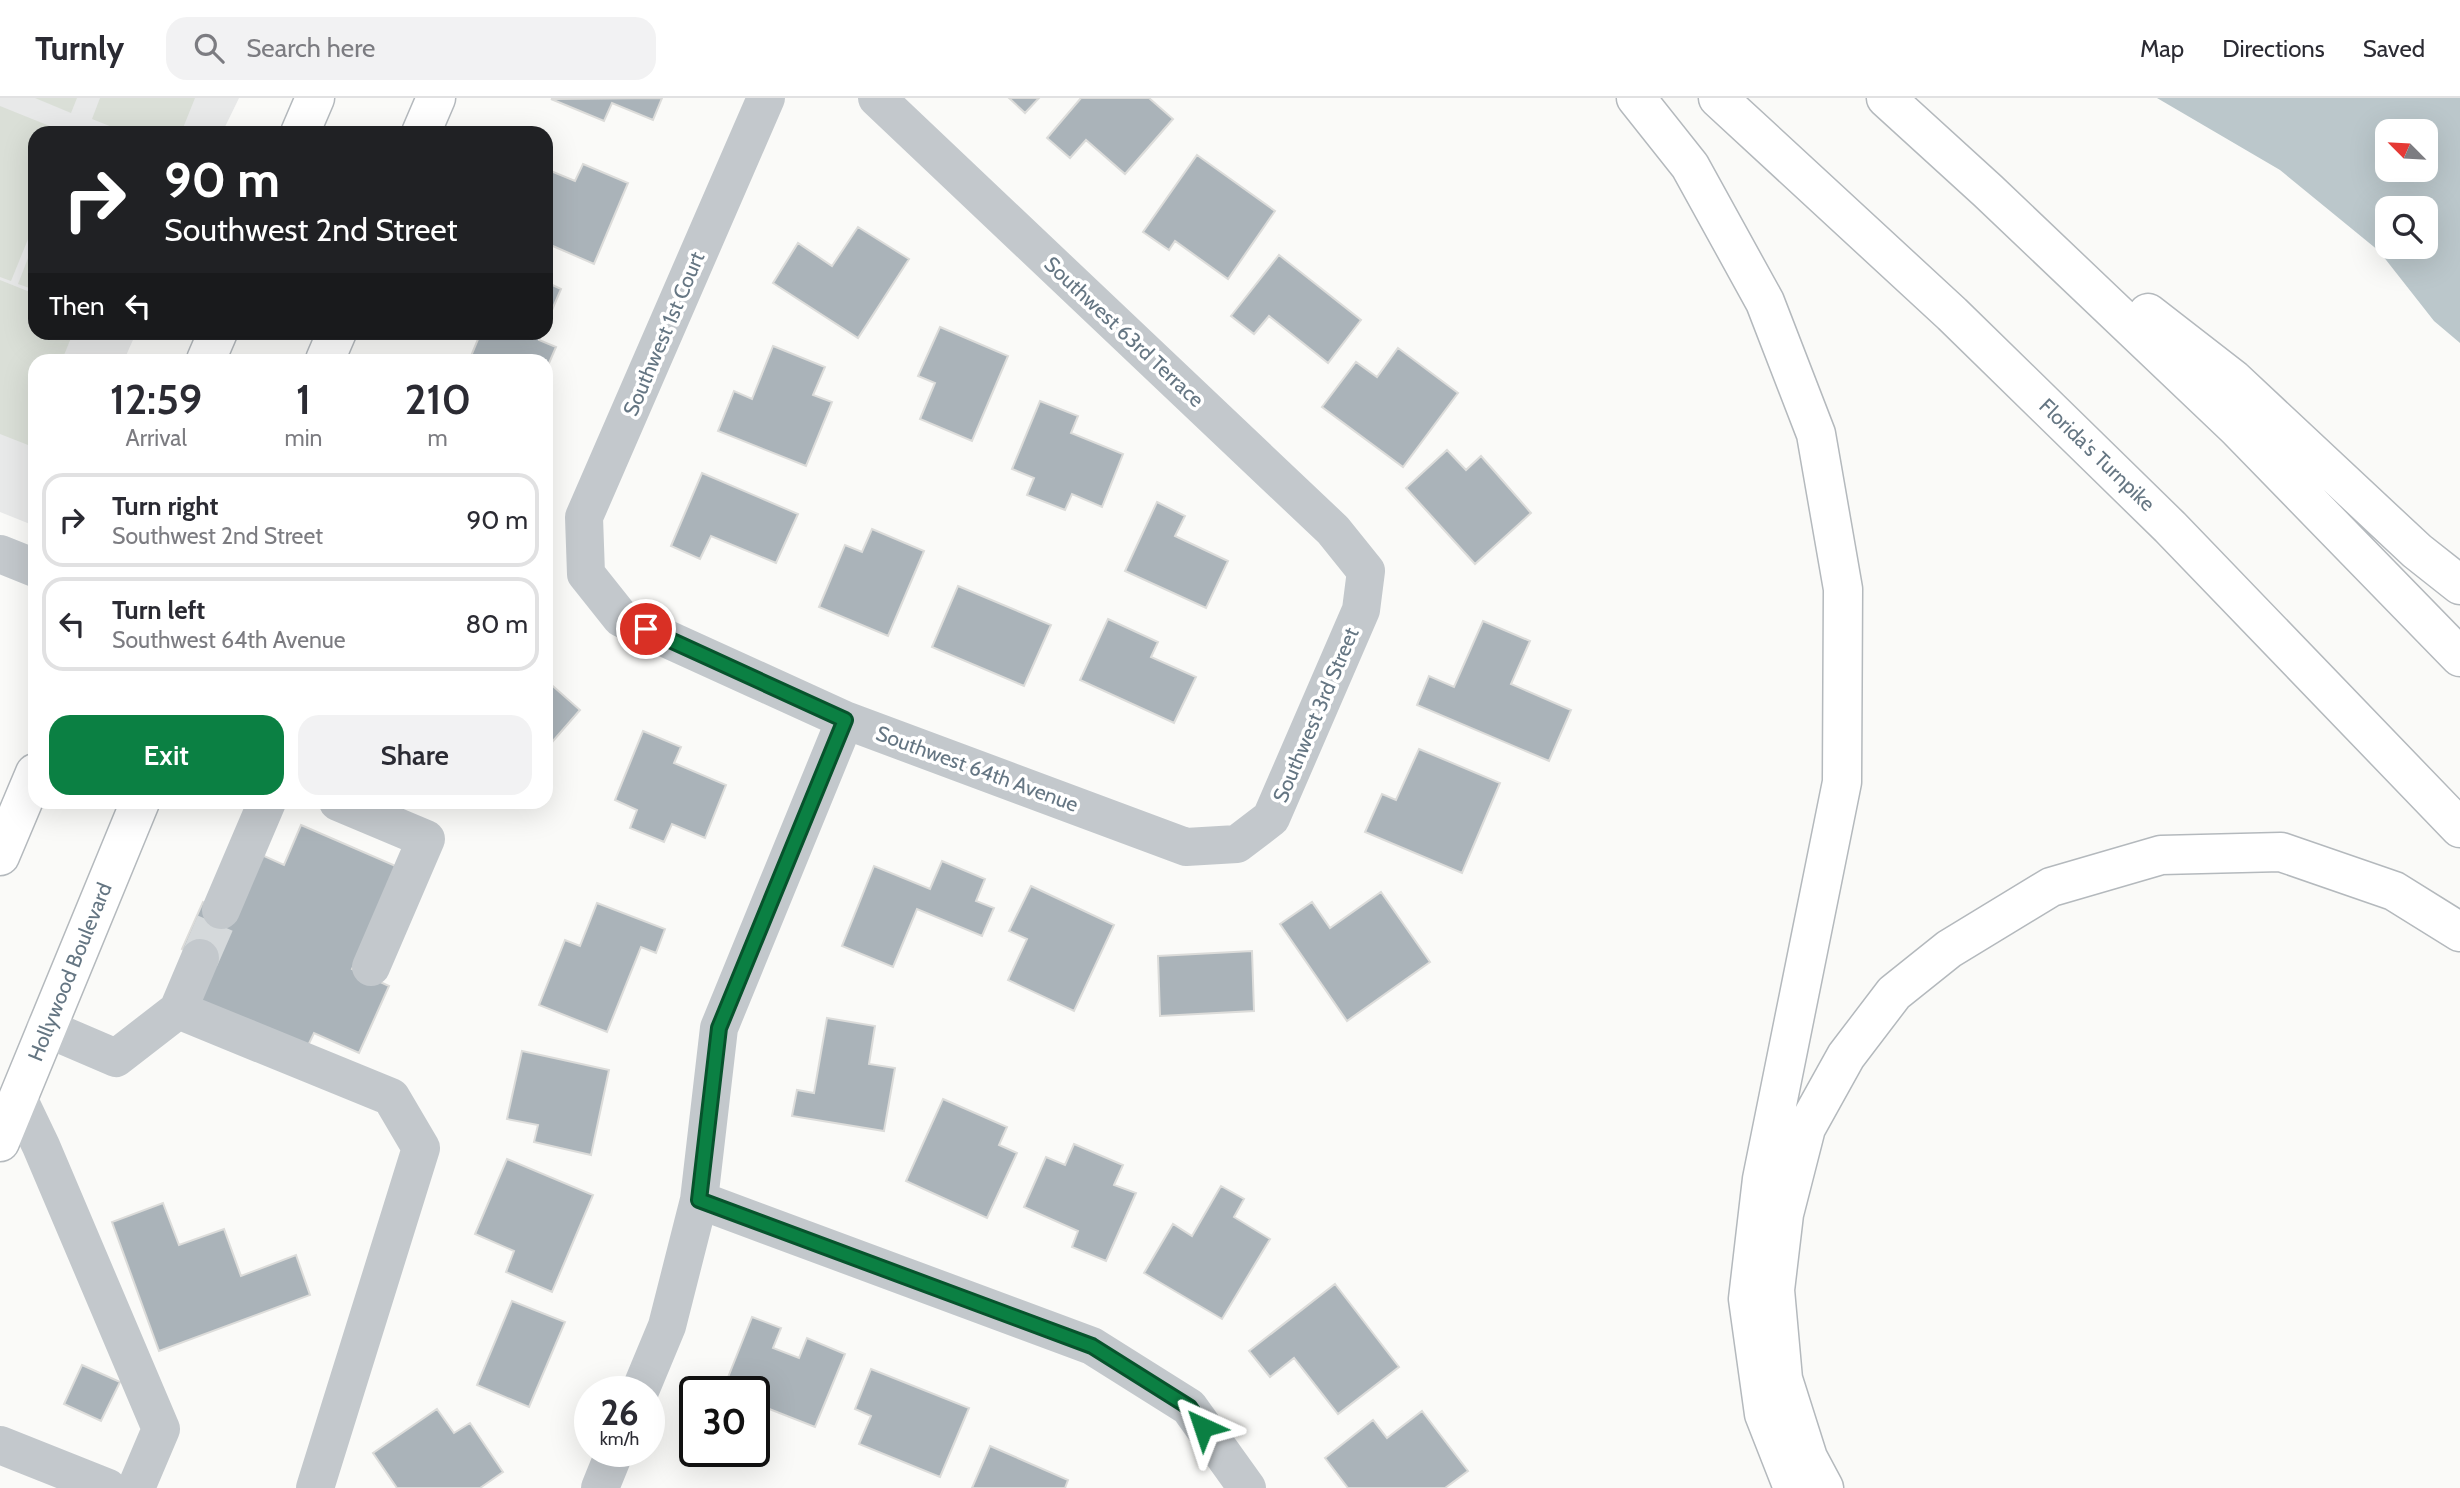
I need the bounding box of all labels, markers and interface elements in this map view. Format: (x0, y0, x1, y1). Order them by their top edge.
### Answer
search box (166, 17, 656, 80)
text: Turnly (35, 28, 124, 68)
icon: search (190, 29, 228, 67)
text: Search here (246, 32, 375, 64)
text: Map (2140, 34, 2184, 63)
text: Directions (2222, 34, 2325, 63)
text: Saved (2363, 34, 2425, 63)
north arrow (2375, 119, 2438, 182)
map controls (2375, 119, 2438, 259)
text: 90 m (164, 150, 280, 209)
icon: right (49, 154, 140, 245)
button: search (2375, 196, 2438, 259)
text: Southwest 2nd Street (164, 210, 457, 249)
street label: Southwest 1st Court (618, 248, 709, 420)
street label: Southwest 63rd Terrace (1039, 251, 1210, 412)
icon: left (119, 287, 157, 325)
text: Then (49, 290, 105, 322)
text: 12:59 (110, 373, 202, 425)
text: 1 (296, 373, 311, 425)
text: 210 (404, 373, 471, 425)
street label: Florida's Turnpike (2034, 393, 2161, 516)
text: Arrival (126, 424, 187, 452)
text: min (284, 424, 322, 452)
text: m (428, 424, 448, 452)
text: Turn right (112, 490, 218, 522)
icon: right (53, 501, 91, 539)
text: 90 m (466, 504, 528, 536)
text: Southwest 2nd Street (112, 522, 323, 550)
text: Turn left (112, 594, 205, 626)
pin (616, 599, 676, 659)
icon: left (53, 605, 91, 643)
text: 80 m (465, 608, 528, 640)
icon: arrive (627, 610, 665, 648)
street label: Southwest 3rd Street (1267, 624, 1364, 806)
text: Southwest 64th Avenue (112, 626, 346, 654)
button: Exit (49, 715, 284, 795)
button: Share (298, 715, 532, 795)
street label: Southwest 64th Avenue (873, 720, 1082, 817)
street label: Hollywood Boulevard (22, 879, 117, 1065)
speed limit sign: 30 (679, 1376, 770, 1467)
position arrow (1166, 1390, 1240, 1464)
text: 26 (600, 1391, 639, 1434)
text: km/h (600, 1428, 639, 1450)

